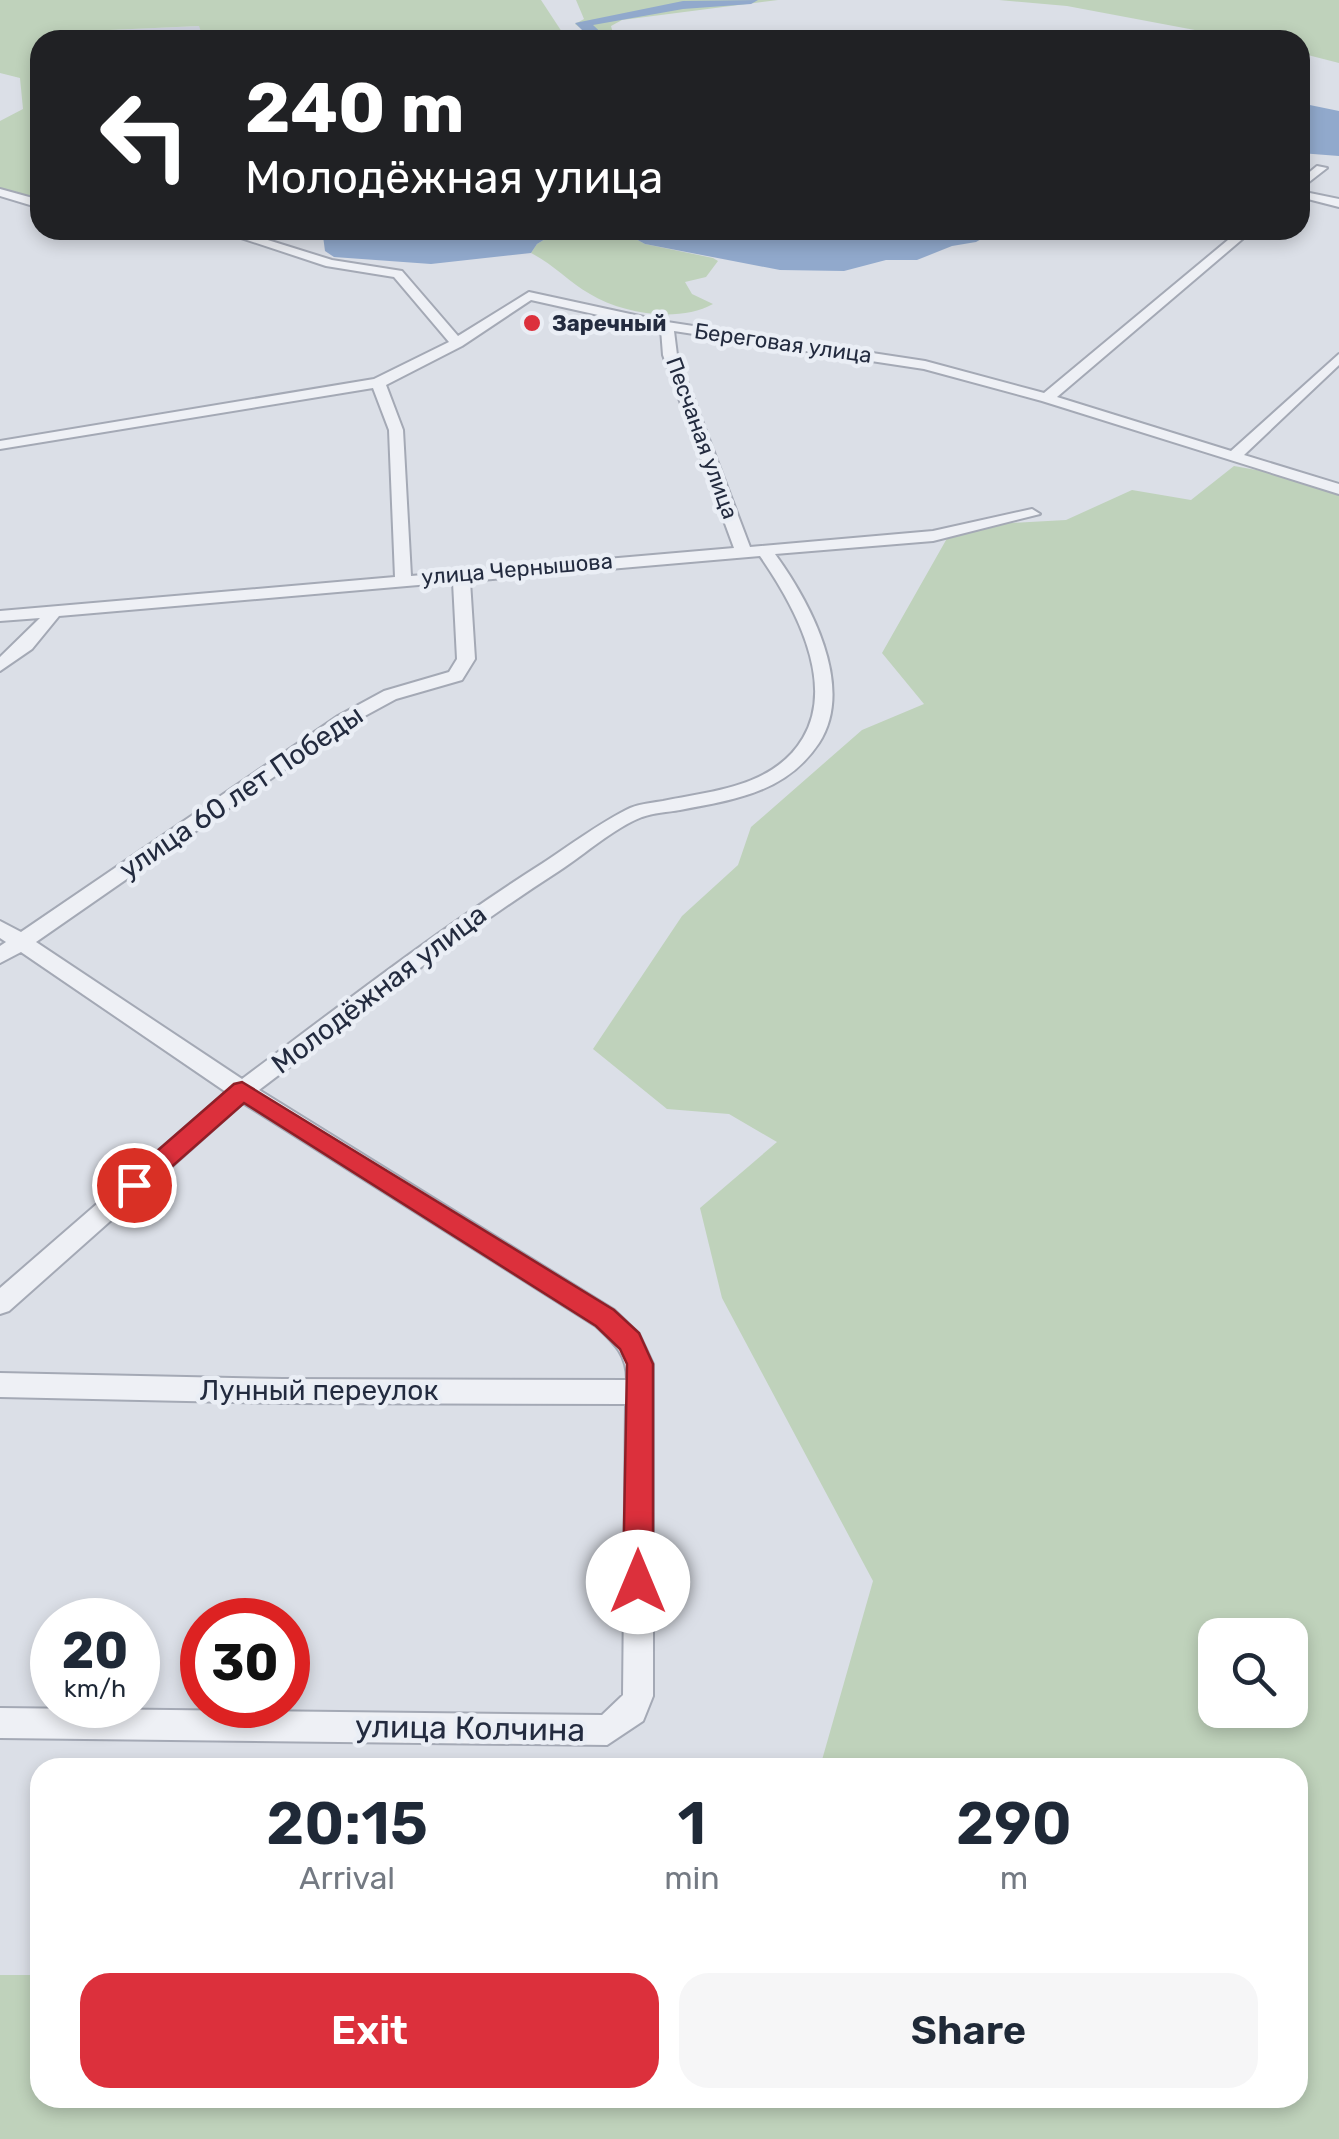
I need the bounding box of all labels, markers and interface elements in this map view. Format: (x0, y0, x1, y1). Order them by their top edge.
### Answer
text: 240 m (245, 67, 465, 150)
icon: left (80, 70, 210, 200)
text: Молодёжная улица (245, 151, 663, 204)
place label: Заречный (552, 310, 666, 337)
marker: Заречный (521, 312, 543, 334)
street label: Береговая улица (693, 317, 873, 369)
street label: Песчаная улица (660, 353, 744, 523)
street label: улица Чернышова (420, 547, 614, 591)
street label: улица 60 лет Победы (113, 698, 369, 886)
street label: Молодёжная улица (265, 897, 493, 1081)
pin (92, 1143, 177, 1228)
icon: arrive (107, 1158, 162, 1213)
street label: Лунный переулок (200, 1374, 438, 1407)
position arrow (586, 1530, 690, 1634)
speed limit sign: 30 (180, 1598, 310, 1728)
map controls (1198, 1618, 1308, 1728)
button: search (1198, 1618, 1308, 1728)
text: 20 (62, 1621, 128, 1681)
text: km/h (64, 1674, 126, 1703)
street label: улица Колчина (355, 1707, 585, 1749)
text: 20:15 (266, 1788, 428, 1859)
text: 1 (678, 1788, 706, 1859)
text: 290 (956, 1788, 1072, 1859)
text: Arrival (299, 1859, 395, 1897)
text: min (664, 1859, 720, 1897)
text: m (1000, 1859, 1028, 1897)
button: Exit (80, 1973, 659, 2088)
button: Share (679, 1973, 1258, 2088)

